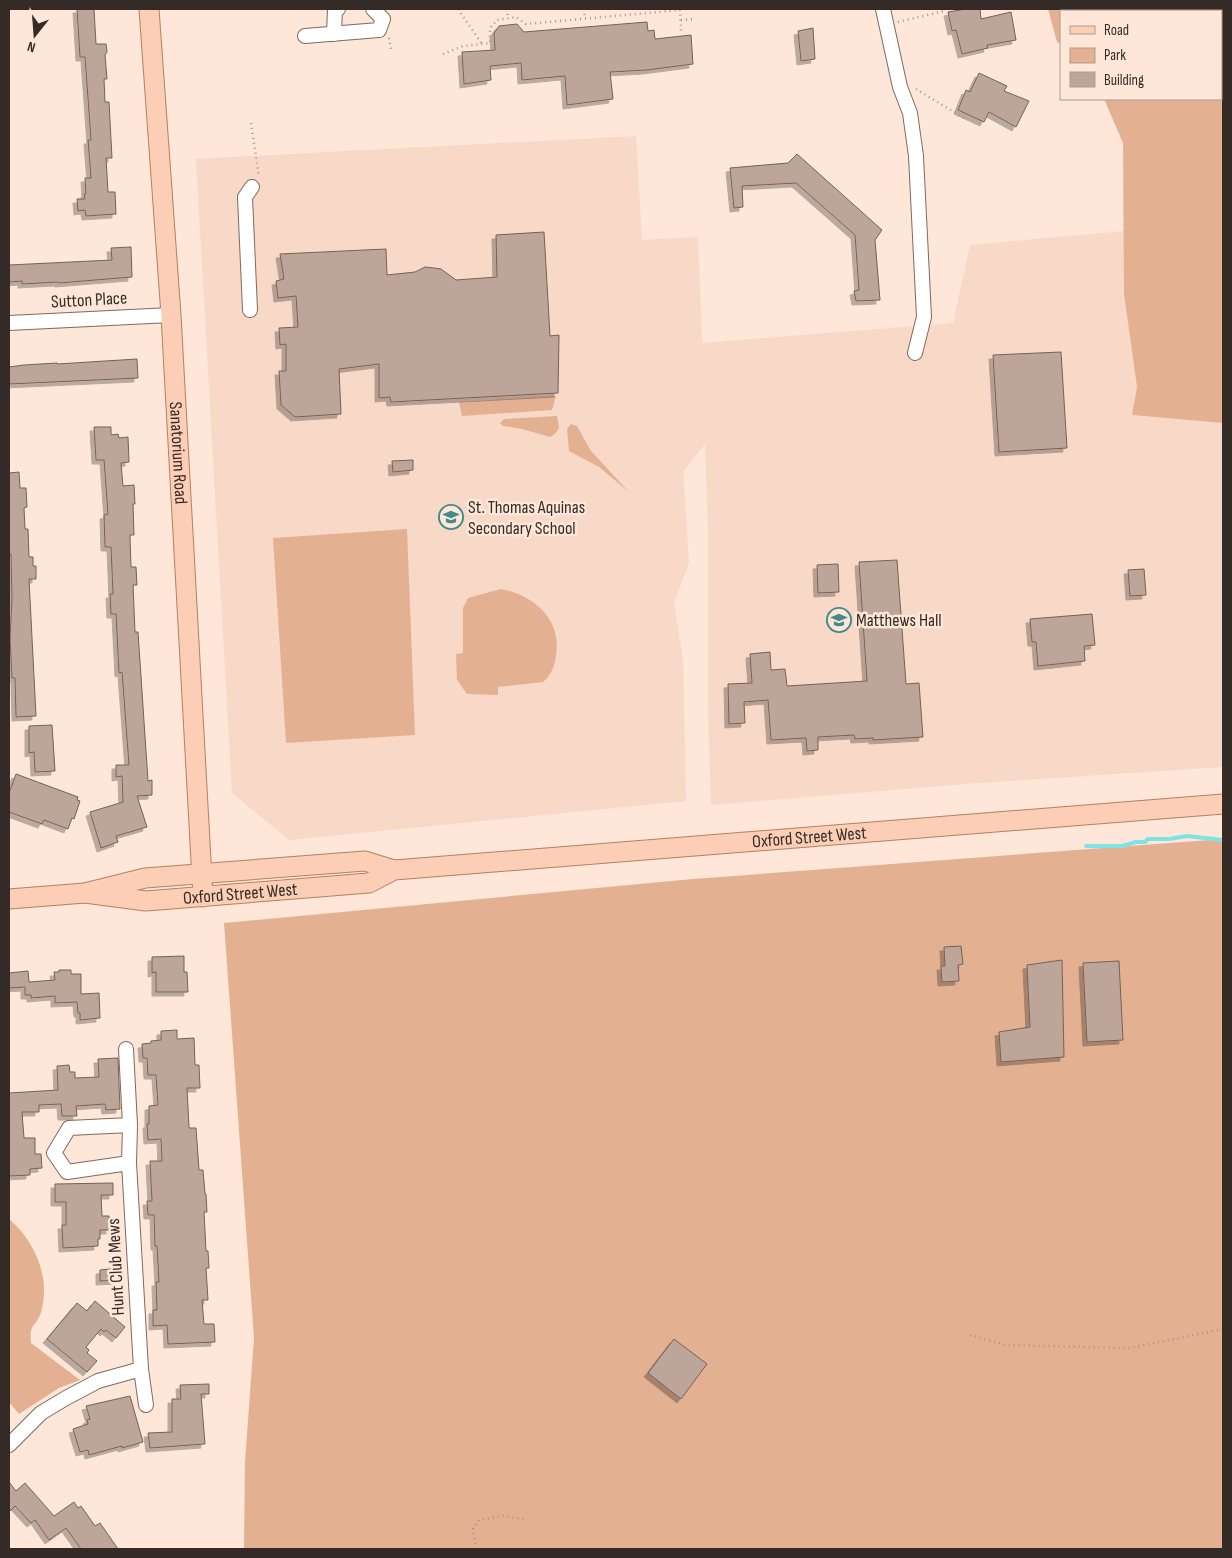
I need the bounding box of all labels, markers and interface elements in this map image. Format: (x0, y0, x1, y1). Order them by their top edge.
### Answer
north arrow (10, 10, 60, 60)
legend (1060, 10, 1222, 100)
text: Road (1104, 21, 1129, 40)
text: N (25, 38, 37, 56)
text: Park (1104, 46, 1126, 65)
text: Building (1104, 71, 1144, 90)
street label: Sutton Place (50, 288, 128, 312)
street label: Sanatorium Road (165, 401, 192, 505)
place label: St. Thomas Aquinas Secondary School (468, 497, 585, 539)
school or university icon: St. Thomas Aquinas Secondary School (438, 504, 464, 530)
school or university icon: Matthews Hall (826, 607, 852, 633)
place label: Matthews Hall (856, 610, 942, 631)
street label: Oxford Street West (751, 822, 868, 852)
street label: Oxford Street West (182, 878, 299, 908)
street label: Hunt Club Mews (103, 1218, 129, 1316)

